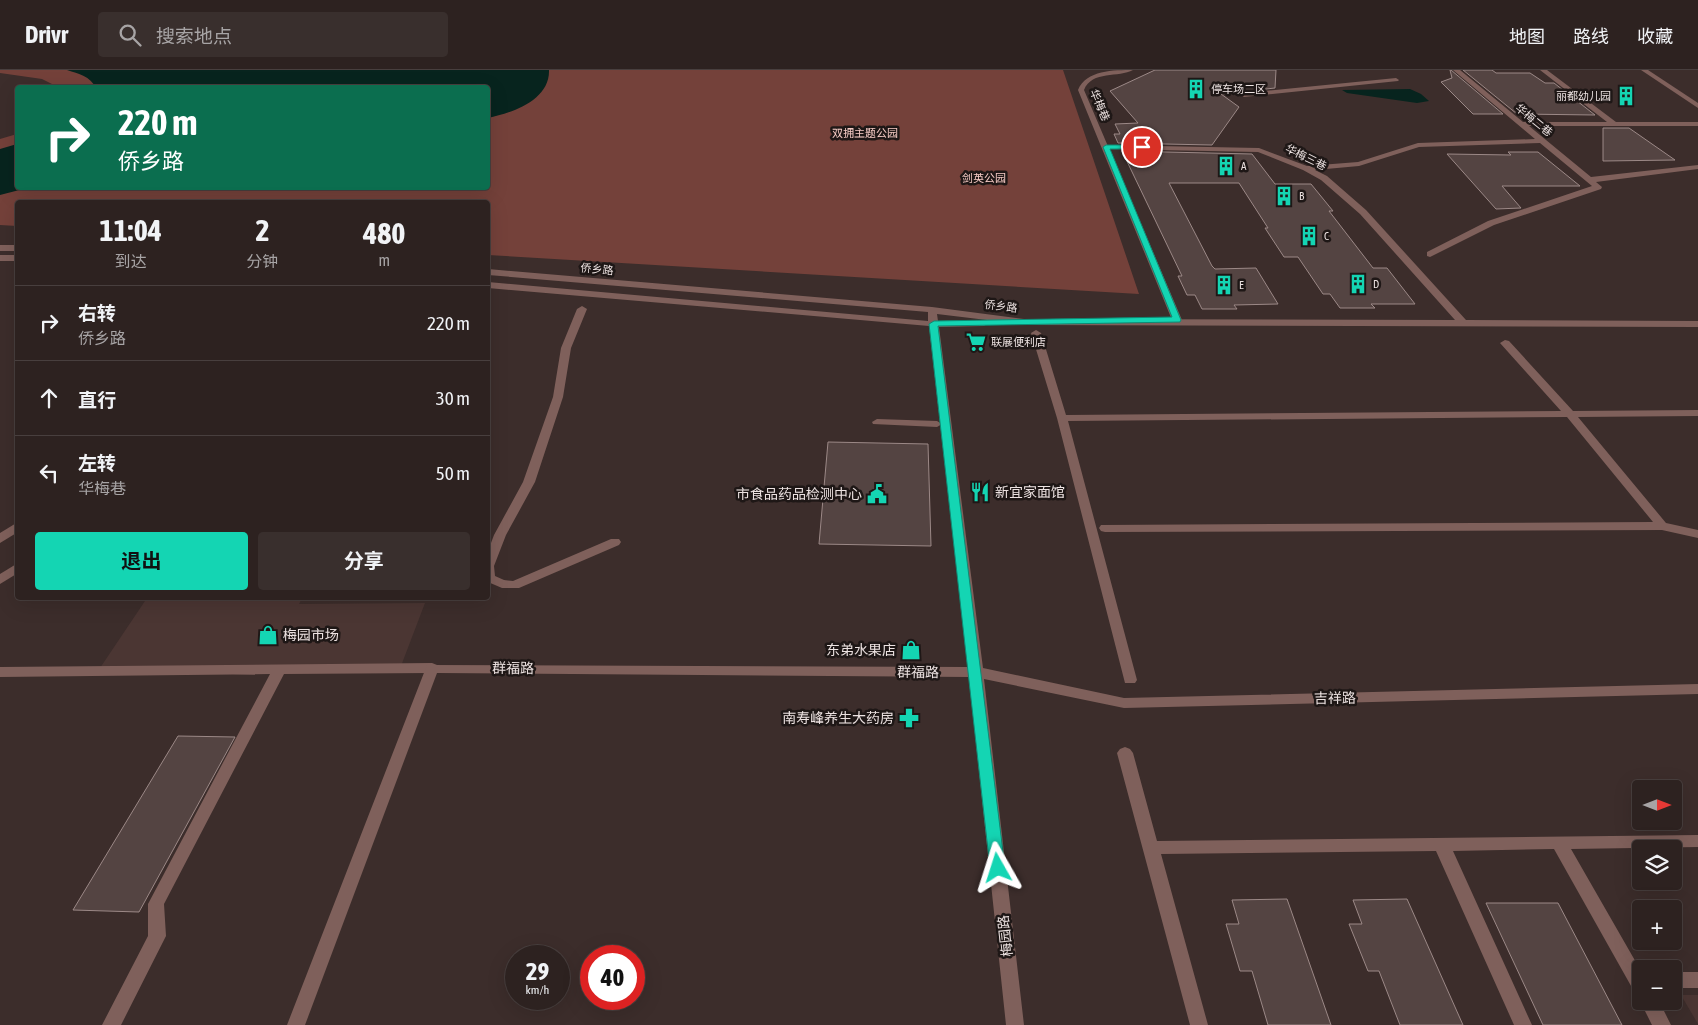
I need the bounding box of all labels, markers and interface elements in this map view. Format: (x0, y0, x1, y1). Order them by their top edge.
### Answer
search box (98, 12, 448, 57)
text: Drivr (25, 21, 68, 48)
icon: search (116, 21, 144, 49)
text: 搜索地点 (156, 25, 232, 47)
text: 地图 (1509, 26, 1545, 47)
text: 路线 (1573, 26, 1609, 47)
text: 收藏 (1637, 26, 1673, 47)
building icon: 停车场二区 (1185, 78, 1207, 100)
place label: 停车场二区 (1211, 83, 1266, 95)
building icon: 丽都幼儿园 (1615, 85, 1637, 107)
street label: 华梅巷 (1088, 87, 1112, 123)
place label: 丽都幼儿园 (1556, 90, 1611, 102)
street label: 华梅二巷 (1513, 101, 1555, 139)
text: 220 m (118, 102, 197, 142)
icon: right (35, 105, 100, 170)
pin (1121, 126, 1163, 168)
park label: 双拥主题公园 (832, 127, 898, 139)
icon: arrive (1128, 133, 1156, 161)
street label: 华梅三巷 (1284, 142, 1328, 172)
text: 侨乡路 (118, 148, 184, 174)
building icon: A (1215, 155, 1237, 177)
place label: A (1241, 160, 1247, 172)
park label: 剑英公园 (962, 172, 1006, 184)
building icon: B (1273, 185, 1295, 207)
place label: B (1299, 190, 1305, 202)
text: 11:04 (100, 213, 162, 247)
text: 2 (255, 213, 270, 247)
text: 480 (363, 216, 405, 250)
building icon: C (1298, 225, 1320, 247)
place label: C (1324, 230, 1329, 242)
text: m (378, 251, 390, 269)
text: 到达 (115, 252, 147, 270)
text: 分钟 (247, 252, 279, 270)
street label: 侨乡路 (580, 262, 614, 276)
building icon: D (1347, 273, 1369, 295)
building icon: E (1213, 274, 1235, 296)
place label: D (1373, 278, 1379, 290)
place label: E (1239, 279, 1244, 291)
street label: 侨乡路 (984, 298, 1018, 314)
text: 右转 (78, 302, 116, 324)
icon: right (35, 309, 63, 337)
text: 220 m (427, 312, 470, 334)
text: 侨乡路 (78, 329, 126, 347)
supermarket icon: 联展便利店 (965, 331, 987, 353)
place label: 联展便利店 (991, 336, 1046, 348)
icon: ahead (35, 384, 63, 412)
text: 30 m (436, 387, 470, 409)
text: 直行 (78, 389, 116, 411)
text: 左转 (78, 452, 116, 474)
icon: left (35, 459, 63, 487)
text: 50 m (436, 462, 470, 484)
text: 华梅巷 (78, 479, 126, 497)
restaurant icon: 新宜家面馆 (969, 481, 991, 503)
public building icon: 市食品药品检测中心 (866, 483, 888, 505)
place label: 新宜家面馆 (995, 484, 1065, 500)
place label: 市食品药品检测中心 (736, 486, 862, 502)
button: 退出 (35, 532, 248, 590)
button: 分享 (258, 532, 470, 590)
shop icon: 梅园市场 (257, 624, 279, 646)
place label: 梅园市场 (283, 627, 339, 643)
shop icon: 东弟水果店 (900, 639, 922, 661)
place label: 东弟水果店 (826, 642, 896, 658)
street label: 群福路 (492, 660, 534, 676)
street label: 群福路 (897, 664, 939, 680)
street label: 吉祥路 (1314, 690, 1356, 706)
pharmacy icon: 南寿峰养生大药房 (898, 707, 920, 729)
place label: 南寿峰养生大药房 (782, 710, 894, 726)
north arrow (1632, 780, 1682, 830)
map controls (1632, 780, 1682, 1010)
button: layers (1632, 840, 1682, 890)
position arrow (971, 841, 1023, 893)
button: + (1632, 900, 1682, 950)
street label: 梅园路 (995, 914, 1015, 958)
speed limit sign: 40 (580, 945, 645, 1010)
text: 29 (526, 957, 549, 985)
button: − (1632, 960, 1682, 1010)
text: km/h (526, 983, 549, 997)

